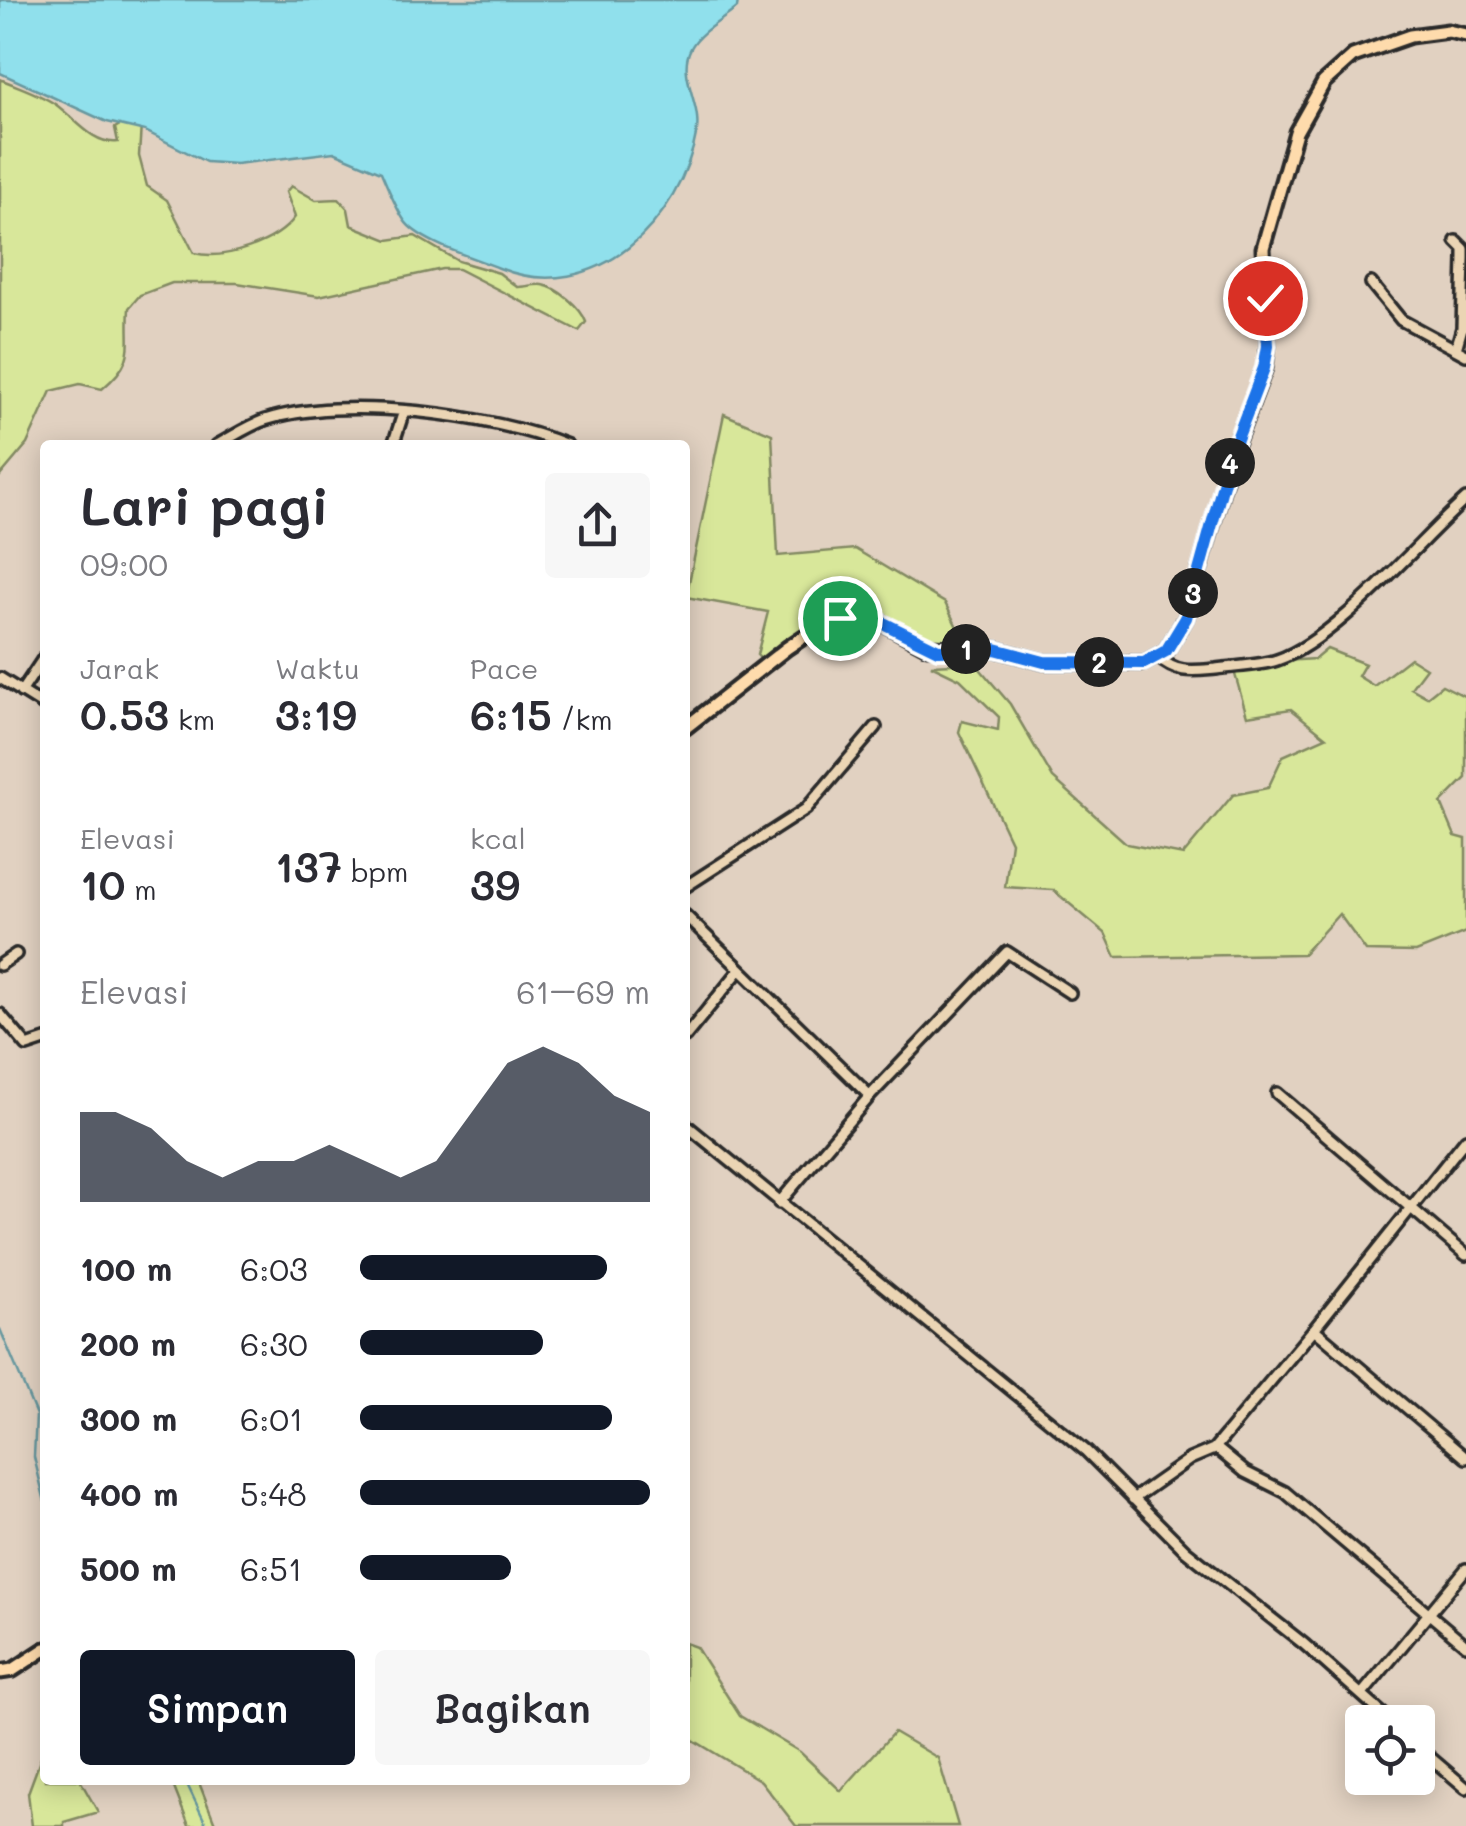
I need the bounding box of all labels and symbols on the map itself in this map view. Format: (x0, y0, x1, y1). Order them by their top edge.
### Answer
pin (1223, 256, 1308, 341)
pin: 4 (1205, 438, 1255, 488)
pin: 3 (1168, 568, 1218, 618)
pin (798, 576, 883, 661)
pin: 1 (941, 624, 991, 674)
pin: 2 (1074, 637, 1124, 687)

